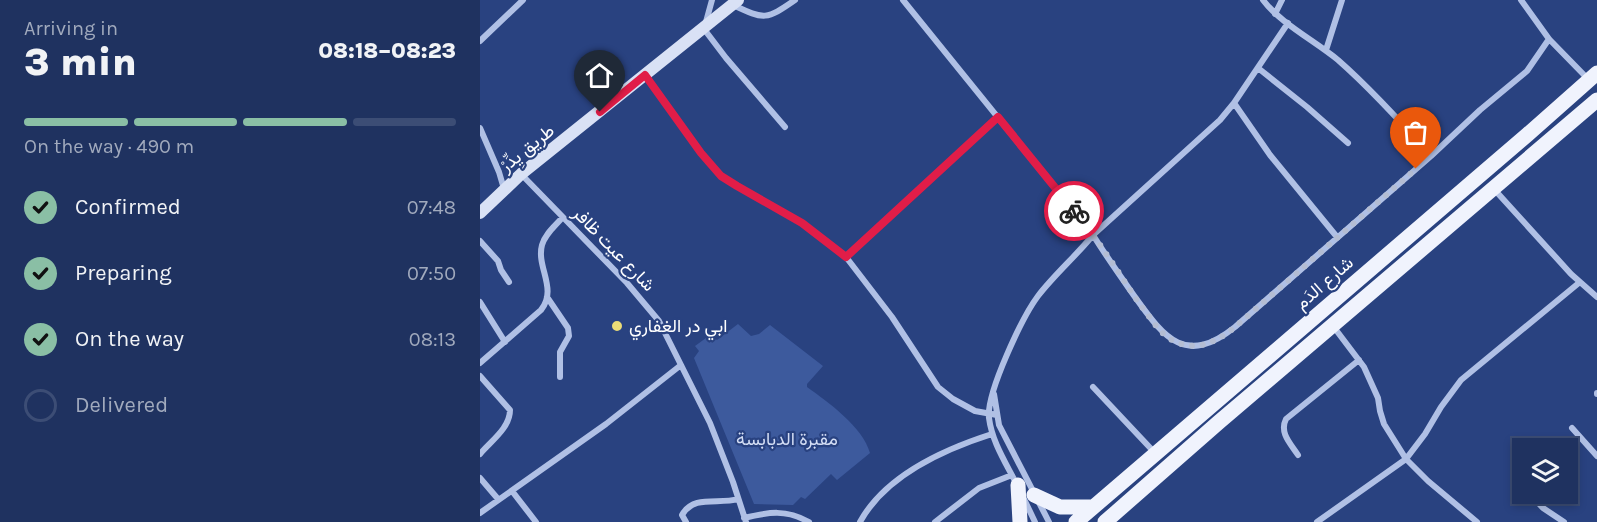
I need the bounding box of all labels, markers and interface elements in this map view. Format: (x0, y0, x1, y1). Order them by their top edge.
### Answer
text: Arriving in (24, 17, 118, 40)
text: 08:18–08:23 (318, 38, 456, 64)
text: 3 min (24, 39, 137, 85)
pin (574, 50, 625, 112)
icon: home (583, 59, 616, 92)
pin (1390, 107, 1441, 169)
icon: bag (1399, 116, 1432, 149)
street label: طريق يِدِّرْ (495, 119, 560, 179)
text: On the way · 490 m (24, 135, 194, 158)
courier (1044, 181, 1104, 241)
icon: check (24, 191, 57, 224)
text: Confirmed (75, 194, 181, 220)
icon: bike (1058, 195, 1091, 228)
text: 07:48 (407, 196, 456, 219)
street label: شارع عيت ظافر (567, 201, 660, 297)
street label: شارع الدَم (1290, 252, 1358, 315)
icon: check (24, 257, 57, 290)
text: Preparing (75, 260, 172, 286)
text: 07:50 (407, 262, 456, 285)
place label: ابي در الغفاري (629, 315, 727, 341)
marker: ابي در الغفاري (610, 319, 624, 333)
icon: check (24, 323, 57, 356)
text: On the way (75, 326, 184, 352)
text: 08:13 (409, 328, 456, 351)
text: Delivered (75, 392, 168, 418)
park label: مقبرة الدبابسة (736, 428, 838, 450)
map controls (1512, 438, 1578, 504)
button: layers (1512, 438, 1578, 504)

